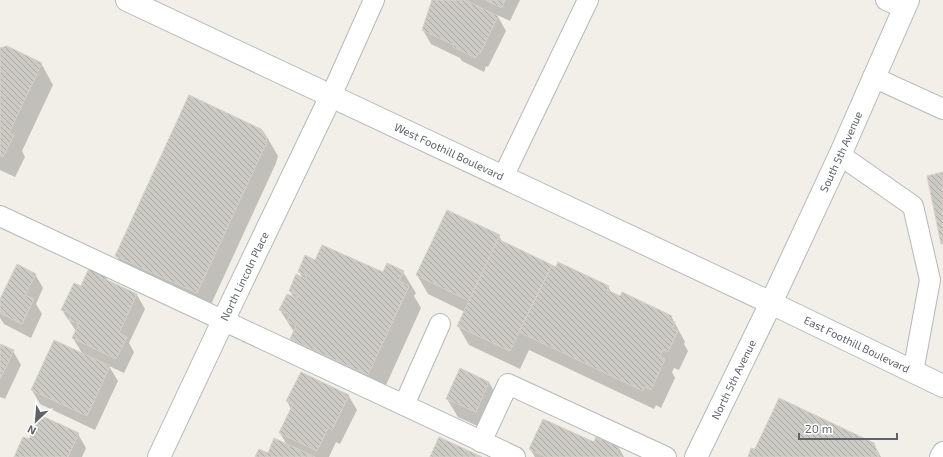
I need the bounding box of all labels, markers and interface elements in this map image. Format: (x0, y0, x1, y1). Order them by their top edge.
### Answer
street label: South 5th Avenue (817, 109, 864, 194)
street label: West Foothill Boulevard (392, 120, 506, 182)
street label: North Lincoln Place (217, 229, 271, 323)
street label: East Foothill Boulevard (802, 313, 912, 375)
street label: North 5th Avenue (708, 337, 758, 421)
north arrow (16, 401, 56, 441)
scale bar (799, 415, 897, 441)
text: 20 m (805, 421, 832, 435)
text: N (25, 423, 38, 438)

